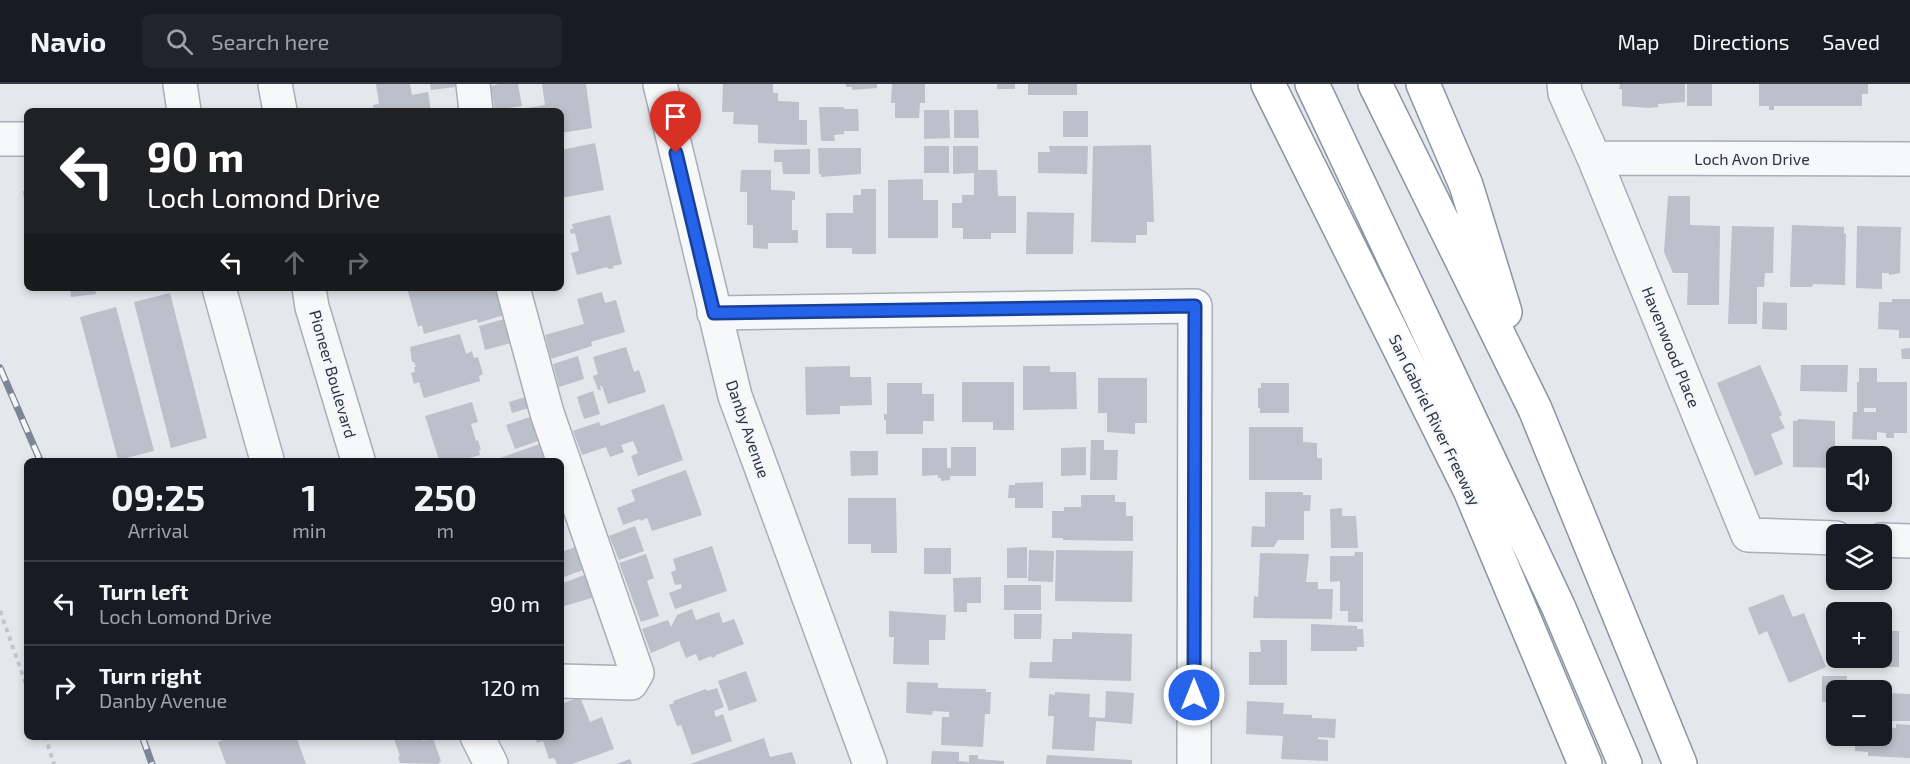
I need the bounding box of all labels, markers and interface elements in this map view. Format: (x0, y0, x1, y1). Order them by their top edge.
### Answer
search box (142, 14, 562, 68)
text: Navio (30, 24, 106, 58)
icon: search (163, 25, 196, 58)
text: Search here (211, 28, 329, 54)
text: Map (1617, 29, 1660, 54)
text: Directions (1693, 29, 1789, 54)
text: Saved (1822, 29, 1880, 54)
pin (650, 91, 701, 153)
icon: arrive (659, 100, 692, 133)
text: 90 m (147, 130, 244, 180)
icon: left (48, 132, 126, 210)
street label: Loch Avon Drive (1694, 149, 1810, 168)
text: Loch Lomond Drive (147, 181, 381, 213)
icon: left (215, 246, 248, 279)
icon: ahead (278, 246, 311, 279)
icon: right (341, 246, 374, 279)
street label: Havenwood Place (1638, 283, 1704, 410)
street label: Pioneer Boulevard (306, 307, 361, 440)
street label: San Gabriel River Freeway (1386, 331, 1485, 509)
street label: Danby Avenue (723, 377, 774, 480)
map controls (1826, 446, 1892, 746)
button: sound (1826, 446, 1892, 512)
text: 09:25 (111, 475, 205, 518)
text: 1 (301, 475, 317, 518)
text: 250 (413, 475, 477, 518)
text: Arrival (128, 518, 189, 542)
text: min (292, 518, 326, 542)
text: m (436, 518, 454, 542)
button: layers (1826, 524, 1892, 590)
text: Turn left (99, 578, 188, 604)
icon: left (48, 587, 81, 620)
text: 90 m (490, 590, 540, 616)
button: + (1826, 602, 1892, 668)
text: Loch Lomond Drive (99, 604, 272, 628)
text: Turn right (99, 662, 201, 688)
position arrow (1162, 663, 1226, 727)
icon: right (48, 671, 81, 704)
text: 120 m (481, 674, 540, 700)
button: − (1826, 680, 1892, 746)
text: Danby Avenue (99, 688, 227, 712)

